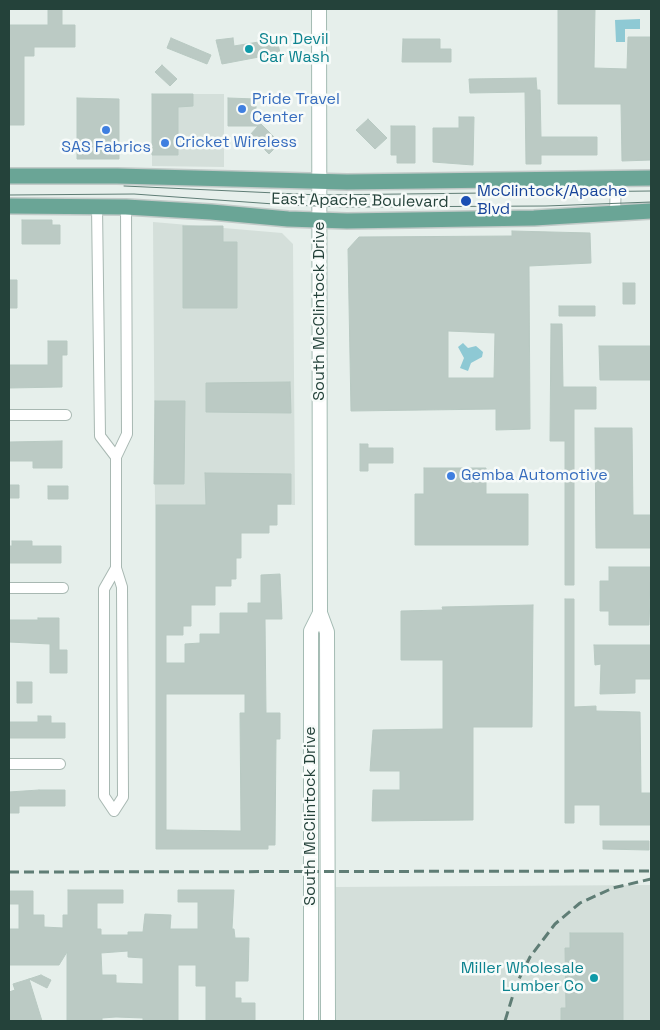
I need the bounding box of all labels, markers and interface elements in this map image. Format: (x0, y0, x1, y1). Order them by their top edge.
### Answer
place label: Sun Devil Car Wash (259, 30, 330, 68)
marker: Sun Devil Car Wash (243, 43, 255, 55)
place label: Pride Travel Center (252, 90, 340, 128)
marker: Pride Travel Center (236, 103, 248, 115)
marker: SAS Fabrics (100, 124, 112, 136)
place label: Cricket Wireless (175, 133, 297, 153)
marker: Cricket Wireless (159, 137, 171, 149)
place label: SAS Fabrics (61, 138, 151, 158)
place label: McClintock/Apache Blvd (477, 182, 627, 220)
street label: East Apache Boulevard (271, 190, 449, 212)
marker: McClintock/Apache Blvd (459, 194, 473, 208)
street label: South McClintock Drive (310, 221, 330, 401)
place label: Gemba Automotive (461, 466, 608, 486)
marker: Gemba Automotive (445, 470, 457, 482)
street label: South McClintock Drive (301, 726, 321, 906)
place label: Miller Wholesale Lumber Co (461, 959, 584, 997)
marker: Miller Wholesale Lumber Co (588, 972, 600, 984)

